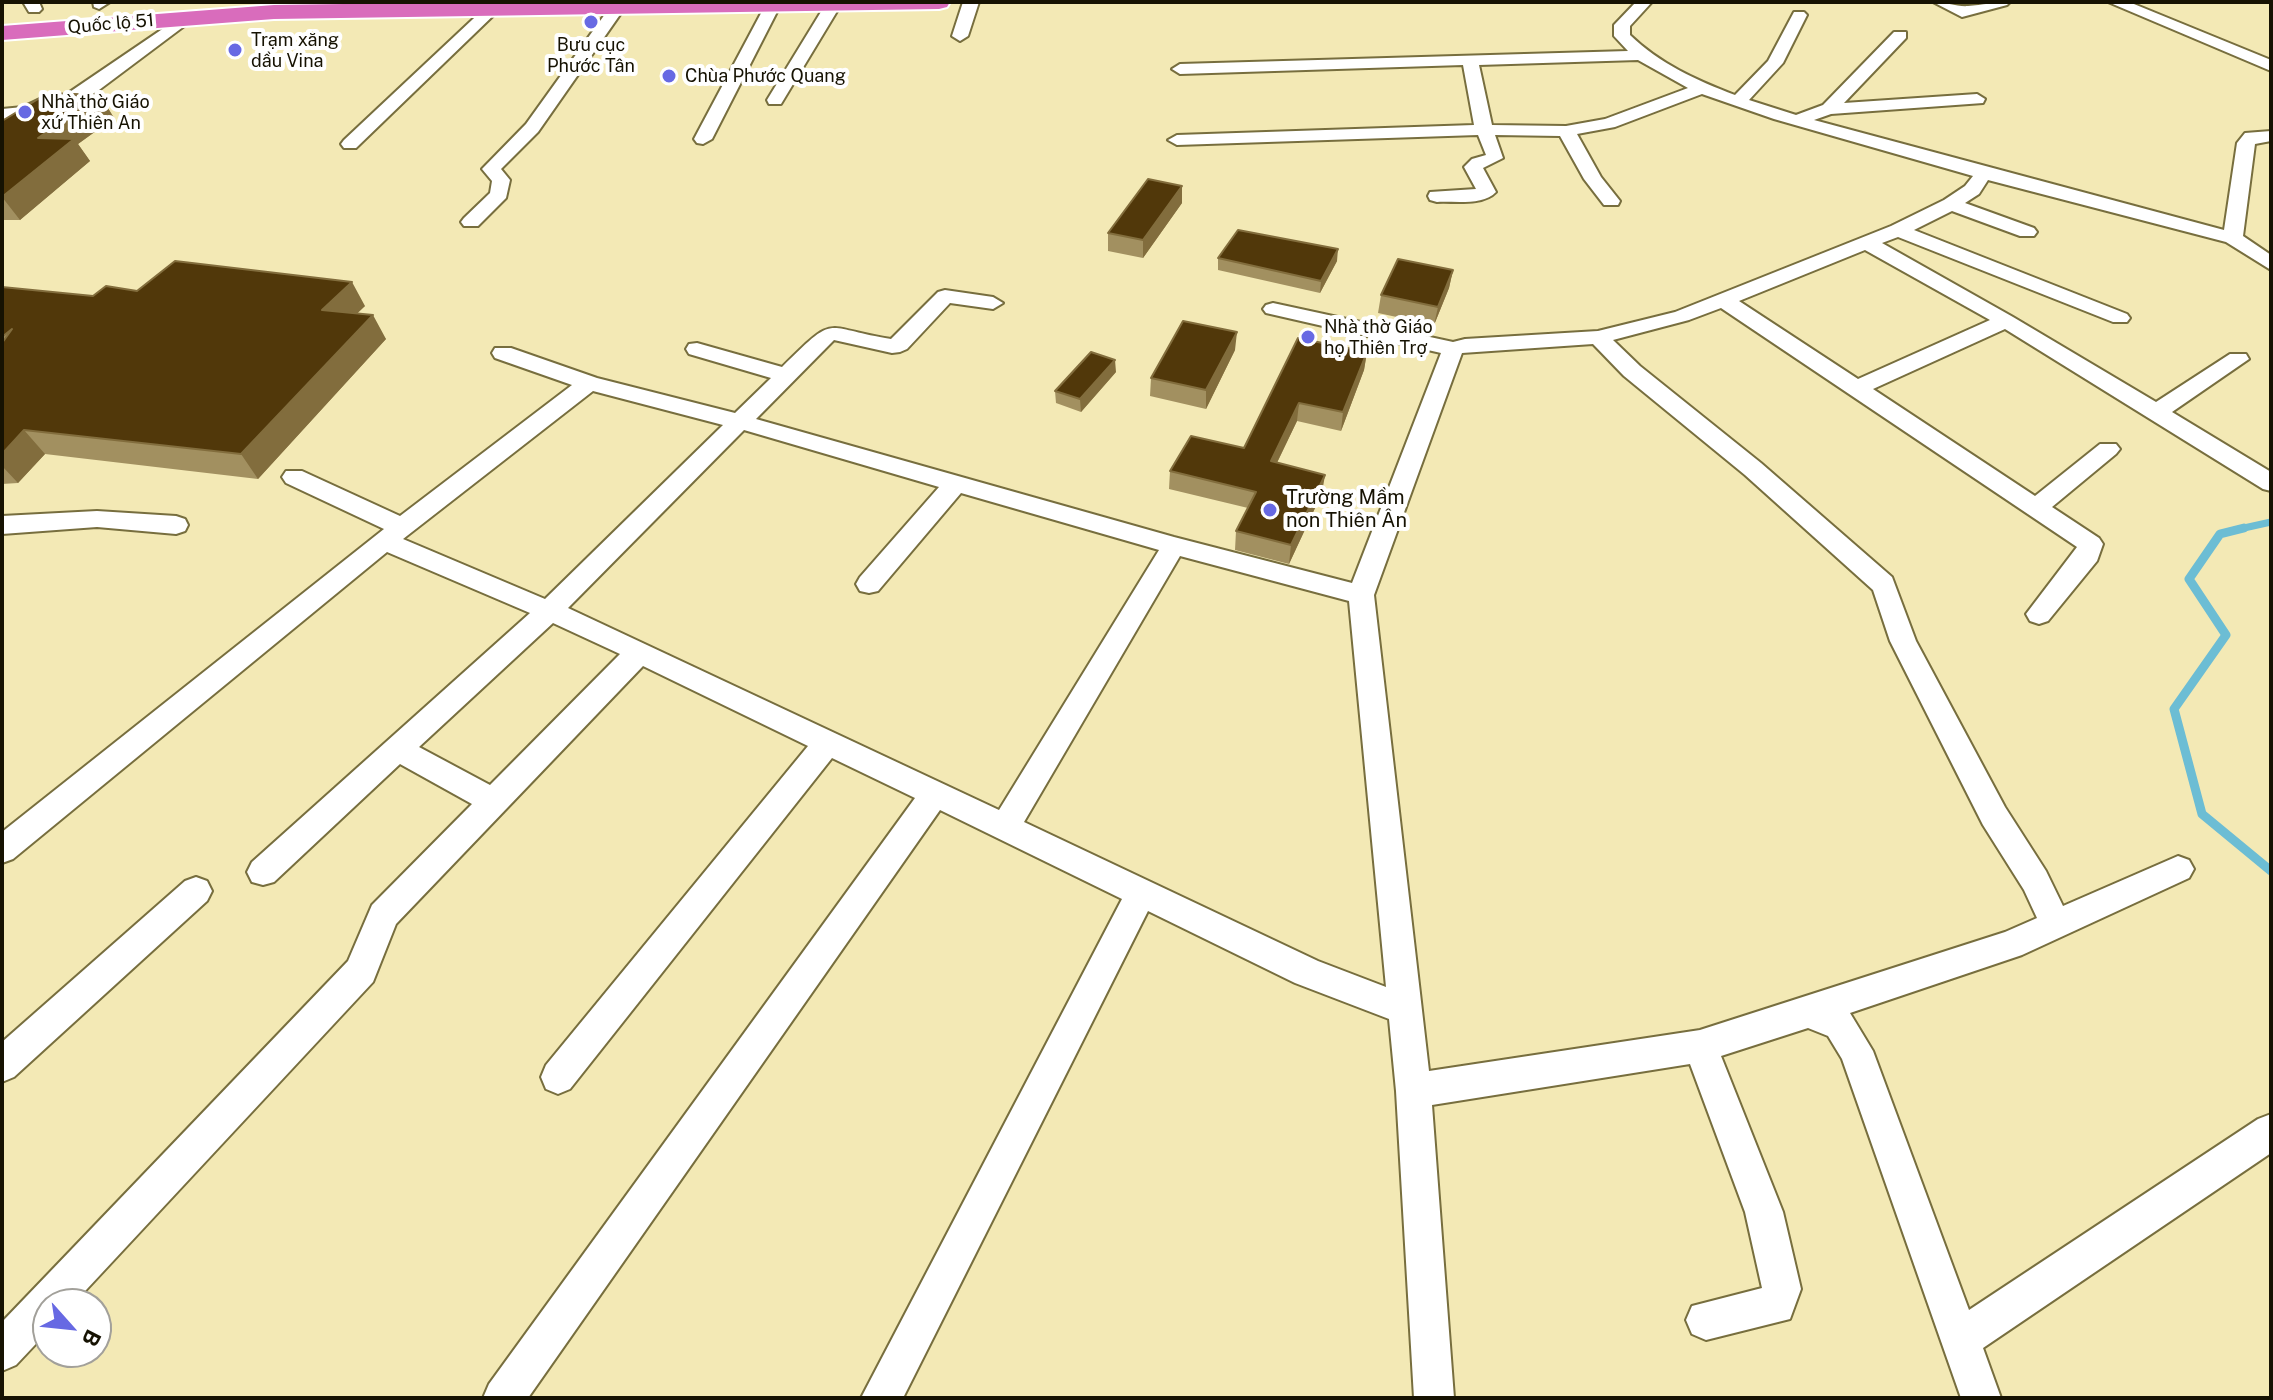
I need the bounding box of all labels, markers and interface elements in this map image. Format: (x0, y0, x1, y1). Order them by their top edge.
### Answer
street label: Quốc lộ 51 (67, 9, 155, 39)
marker: Bưu cục Phước Tân (582, 13, 600, 31)
place label: Trạm xăng dầu Vina (251, 29, 339, 72)
place label: Bưu cục Phước Tân (547, 34, 635, 76)
marker: Trạm xăng dầu Vina (226, 41, 244, 59)
place label: Chùa Phước Quang (685, 65, 846, 87)
marker: Chùa Phước Quang (660, 67, 678, 85)
place label: Nhà thờ Giáo xứ Thiên An (41, 91, 150, 134)
marker: Nhà thờ Giáo xứ Thiên An (16, 103, 34, 121)
place label: Nhà thờ Giáo họ Thiên Trợ (1324, 316, 1433, 358)
marker: Nhà thờ Giáo họ Thiên Trợ (1299, 328, 1317, 346)
place label: Trường Mầm non Thiên Ân (1286, 486, 1407, 533)
marker: Trường Mầm non Thiên Ân (1261, 501, 1279, 519)
north arrow (32, 1288, 112, 1368)
text: B (77, 1325, 107, 1351)

